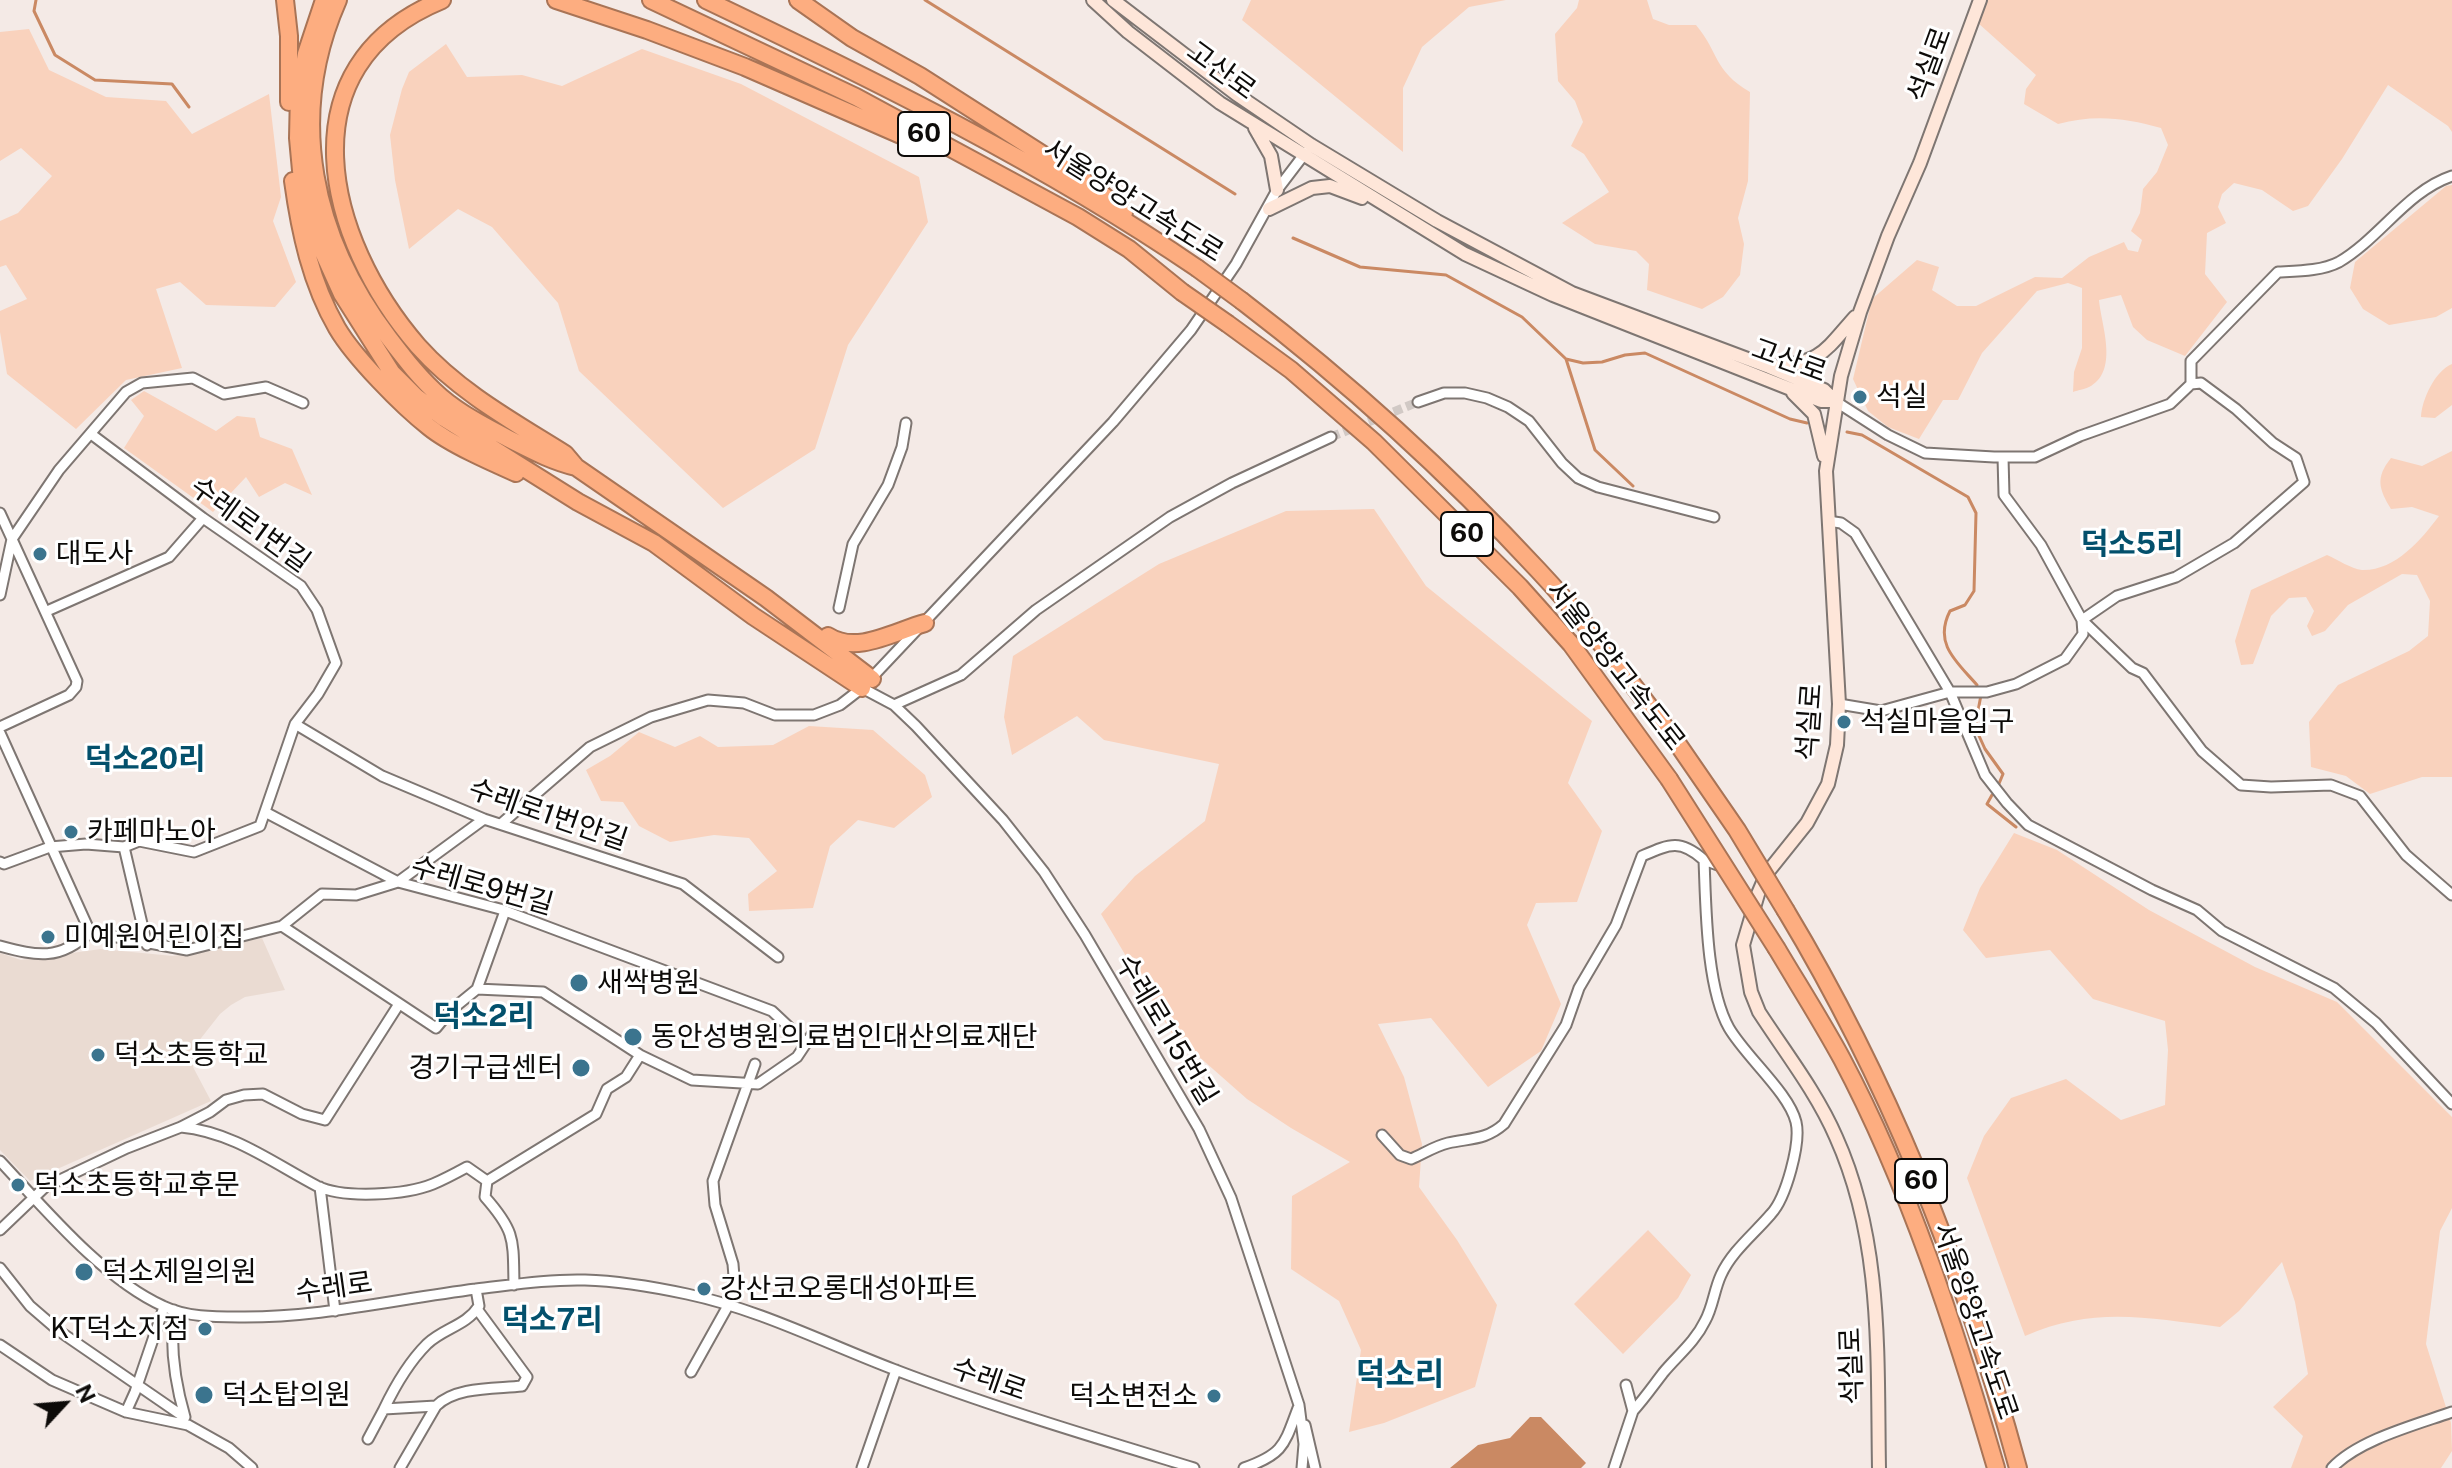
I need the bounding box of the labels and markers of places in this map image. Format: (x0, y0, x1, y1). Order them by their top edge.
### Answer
place label: 석실 (1876, 380, 1928, 414)
marker: 석실 (1851, 388, 1869, 406)
place label: 대도사 (56, 537, 133, 571)
marker: 대도사 (31, 545, 49, 563)
place label: 석실마을입구 (1860, 705, 2015, 739)
marker: 석실마을입구 (1835, 713, 1853, 731)
place label: 카페마노아 (87, 815, 216, 849)
marker: 카페마노아 (62, 823, 80, 841)
place label: 미예원어린이집 (64, 920, 244, 954)
marker: 미예원어린이집 (39, 928, 57, 946)
place label: 새싹병원 (597, 966, 700, 1000)
marker: 새싹병원 (568, 972, 590, 994)
place label: 동안성병원의료법인대산의료재단 (651, 1020, 1037, 1054)
marker: 동안성병원의료법인대산의료재단 (622, 1026, 644, 1048)
place label: 덕소초등학교 (114, 1038, 269, 1072)
marker: 덕소초등학교 (89, 1046, 107, 1064)
place label: 경기구급센터 (408, 1051, 563, 1085)
marker: 경기구급센터 (570, 1057, 592, 1079)
place label: 덕소초등학교후문 (34, 1168, 240, 1202)
marker: 덕소초등학교후문 (9, 1176, 27, 1194)
place label: 덕소제일의원 (102, 1255, 257, 1289)
marker: 덕소제일의원 (73, 1261, 95, 1283)
place label: 강산코오롱대성아파트 (720, 1272, 978, 1306)
marker: 강산코오롱대성아파트 (695, 1280, 713, 1298)
place label: KT덕소지점 (50, 1312, 189, 1346)
marker: KT덕소지점 (196, 1320, 214, 1338)
place label: 덕소탑의원 (222, 1378, 351, 1412)
place label: 덕소변전소 (1069, 1379, 1198, 1413)
marker: 덕소탑의원 (193, 1384, 215, 1406)
marker: 덕소변전소 (1205, 1387, 1223, 1405)

